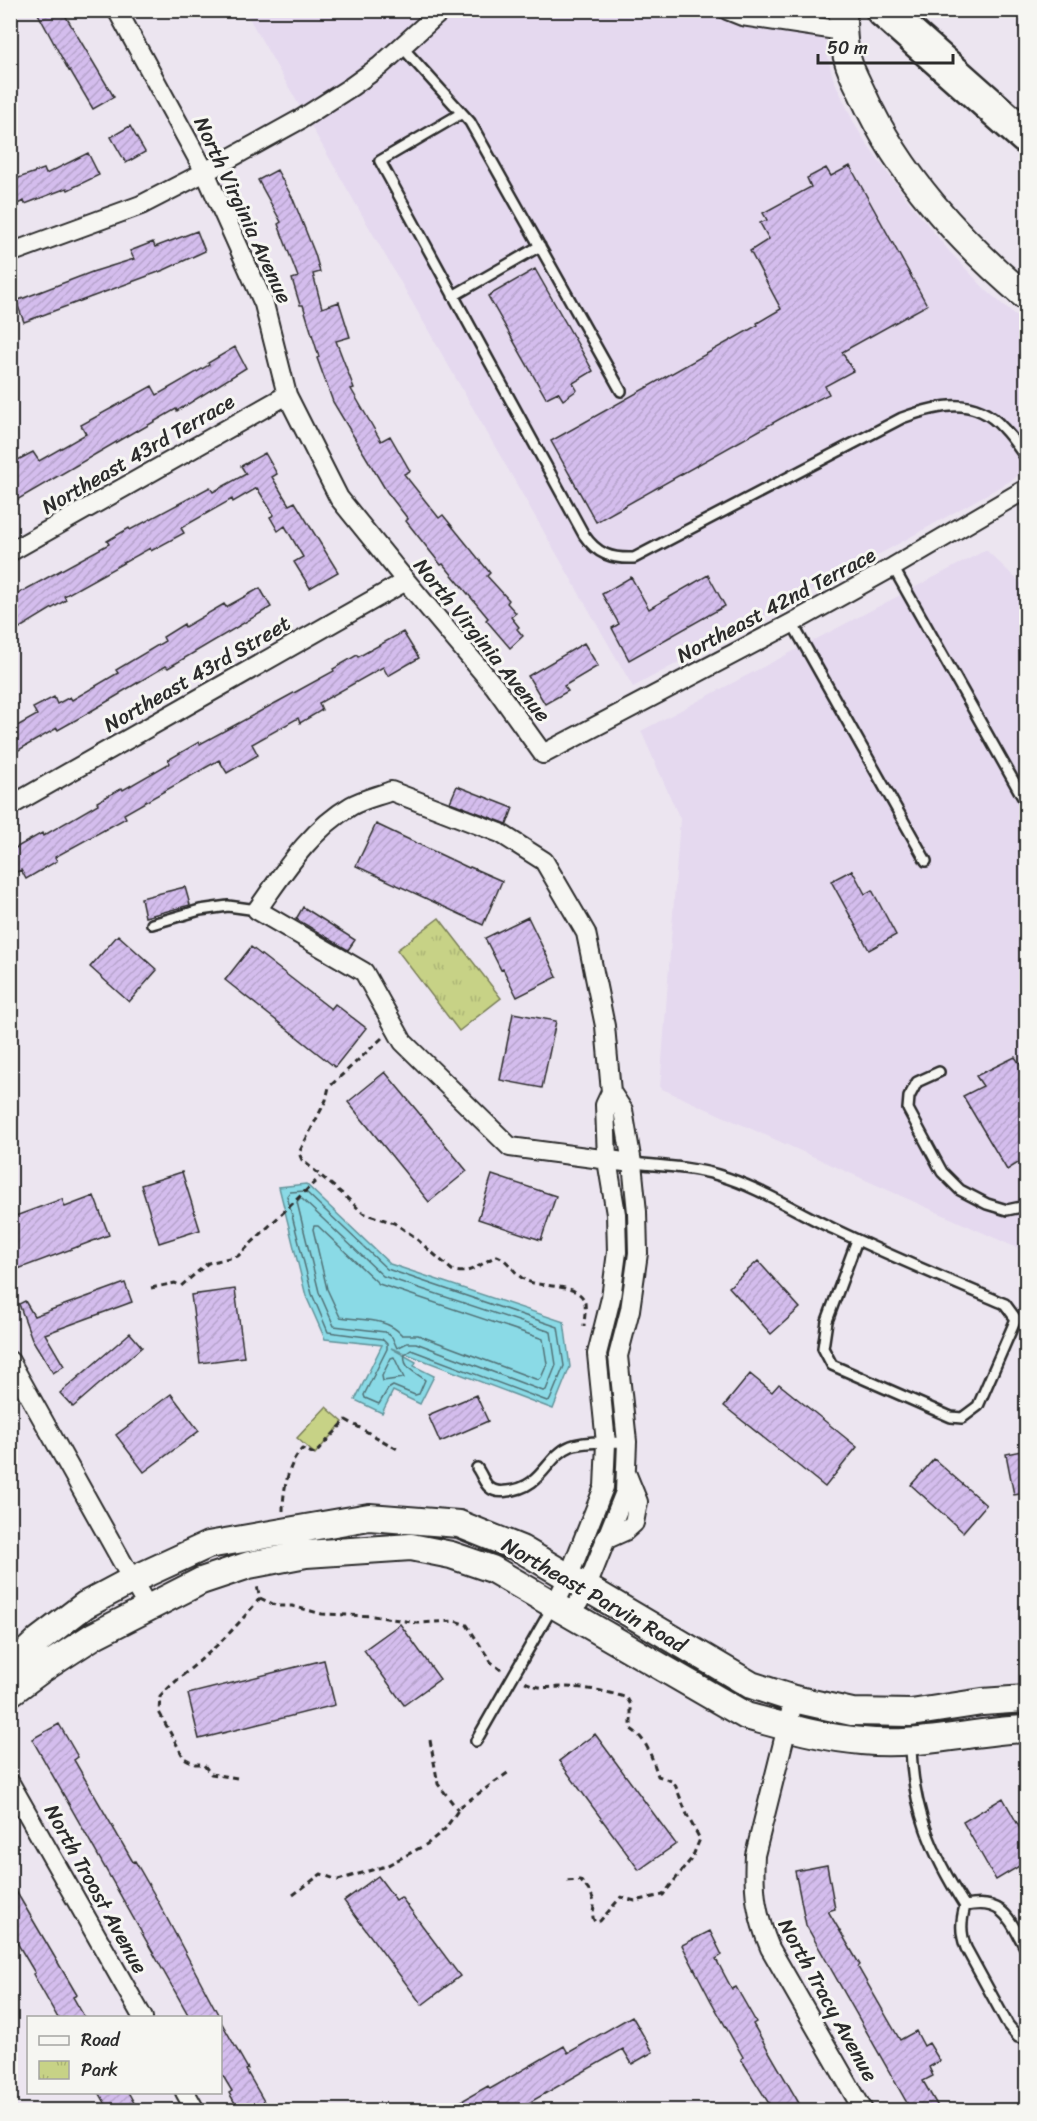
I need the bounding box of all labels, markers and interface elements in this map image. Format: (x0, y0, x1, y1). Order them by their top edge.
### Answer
scale bar (818, 27, 953, 65)
text: 50 m (827, 32, 868, 64)
street label: North Virginia Avenue (183, 110, 303, 310)
street label: Northeast 43rd Terrace (34, 383, 242, 525)
street label: Northeast 42nd Terrace (669, 536, 883, 674)
street label: North Virginia Avenue (403, 549, 561, 731)
street label: Northeast 43rd Street (96, 605, 298, 743)
street label: Northeast Parvin Road (494, 1526, 696, 1665)
street label: North Troost Avenue (33, 1797, 159, 1981)
street label: North Tracy Avenue (767, 1911, 889, 2089)
legend (27, 2016, 222, 2094)
text: Road (81, 2024, 121, 2056)
text: Park (81, 2054, 118, 2086)

